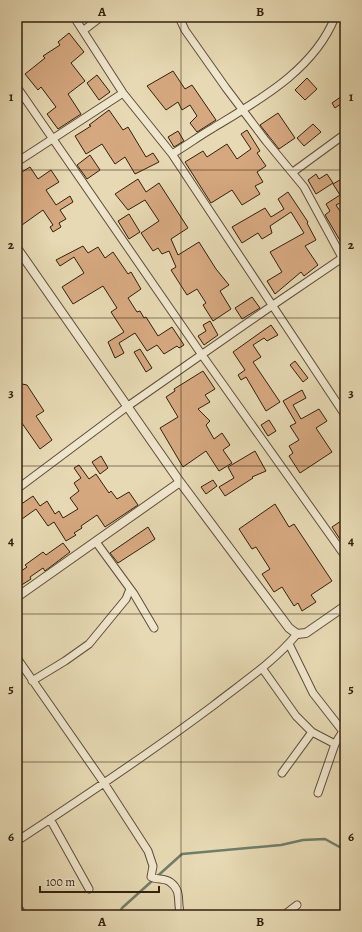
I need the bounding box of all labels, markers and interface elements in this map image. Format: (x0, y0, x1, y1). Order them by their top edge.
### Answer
text: A (97, 3, 107, 20)
text: B (256, 3, 264, 20)
text: 1 (9, 88, 14, 105)
text: 1 (349, 88, 354, 105)
text: 2 (8, 236, 15, 253)
text: 2 (348, 236, 355, 253)
text: 3 (8, 384, 14, 401)
text: 3 (348, 384, 354, 401)
text: 4 (8, 532, 14, 549)
text: 4 (348, 532, 354, 549)
text: 5 (8, 680, 14, 697)
text: 5 (348, 680, 354, 697)
text: 6 (8, 828, 14, 845)
text: 6 (348, 828, 354, 845)
scale bar (40, 868, 159, 894)
text: 100 m (46, 874, 75, 890)
text: A (97, 913, 107, 930)
text: B (256, 913, 264, 930)

